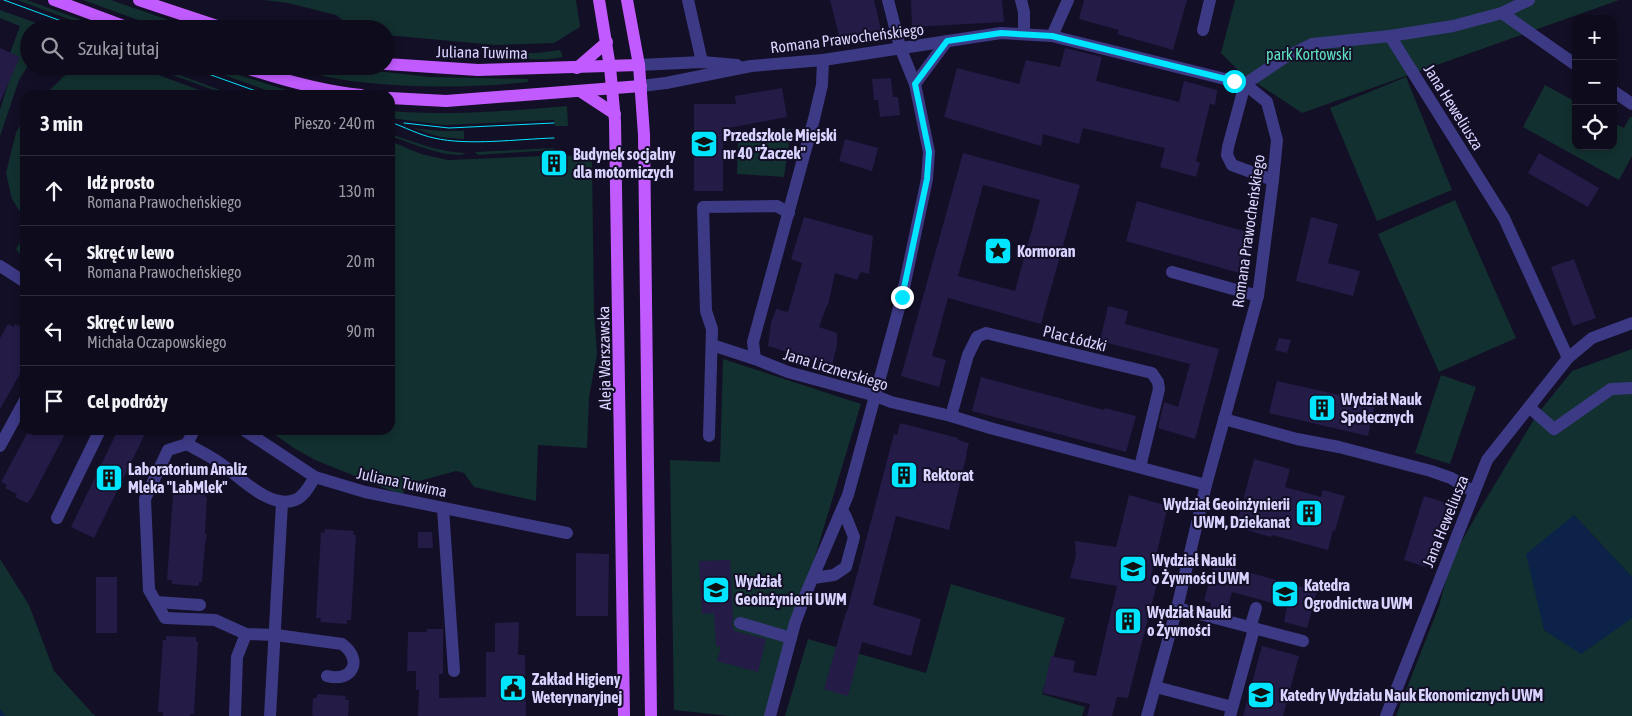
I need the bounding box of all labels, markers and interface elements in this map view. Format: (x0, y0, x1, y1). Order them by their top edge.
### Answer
map controls (1572, 15, 1617, 150)
button: + (1572, 15, 1617, 60)
search box (20, 20, 395, 75)
street label: Romana Prawocheńskiego (769, 20, 925, 57)
icon: search (38, 34, 66, 62)
text: Szukaj tutaj (78, 37, 160, 59)
street label: Juliana Tuwima (436, 42, 528, 62)
park label: park Kortowski (1266, 45, 1352, 64)
button: − (1572, 60, 1617, 105)
street label: Jana Heweliusza (1421, 61, 1487, 153)
route start (1223, 70, 1246, 93)
button: locate (1572, 105, 1617, 150)
text: 3 min (40, 111, 83, 135)
text: Pieszo · 240 m (294, 114, 375, 132)
place label: Przedszkole Miejski nr 40 "Żaczek" (723, 126, 837, 162)
school or university icon: Przedszkole Miejski nr 40 "Żaczek" (689, 129, 719, 159)
place label: Budynek socjalny dla motorniczych (573, 145, 676, 181)
building icon: Budynek socjalny dla motorniczych (539, 148, 569, 178)
street label: Romana Prawocheńskiego (1228, 153, 1269, 309)
text: Idź prosto (87, 171, 155, 193)
icon: ahead (40, 177, 68, 205)
text: 130 m (339, 182, 375, 200)
text: Romana Prawocheńskiego (87, 193, 241, 211)
place icon: Kormoran (983, 236, 1013, 266)
text: Skręć w lewo (87, 241, 174, 263)
place label: Kormoran (1017, 242, 1076, 260)
icon: left (40, 247, 68, 275)
text: 20 m (346, 252, 375, 270)
text: Romana Prawocheńskiego (87, 263, 241, 281)
route end (891, 286, 914, 309)
street label: Aleja Warszawska (594, 306, 615, 410)
text: Skręć w lewo (87, 311, 174, 333)
icon: left (40, 317, 68, 345)
street label: Plac Łódzki (1041, 321, 1109, 355)
text: 90 m (346, 322, 375, 340)
text: Michała Oczapowskiego (87, 333, 227, 351)
street label: Jana Licznerskiego (781, 345, 891, 394)
icon: arrive (40, 387, 68, 415)
text: Cel podróży (87, 390, 168, 412)
place label: Wydział Nauk Społecznych (1340, 390, 1423, 426)
building icon: Wydział Nauk Społecznych (1307, 393, 1337, 423)
place label: Laboratorium Analiz Mleka "LabMlek" (128, 460, 247, 496)
building icon: Rektorat (889, 460, 919, 490)
building icon: Laboratorium Analiz Mleka "LabMlek" (94, 463, 124, 493)
street label: Juliana Tuwima (355, 464, 449, 500)
place label: Rektorat (923, 466, 974, 484)
street label: Jana Heweliusza (1418, 472, 1472, 570)
place label: Wydział Geoinżynierii UWM, Dziekanat (1162, 495, 1290, 531)
building icon: Wydział Geoinżynierii UWM, Dziekanat (1294, 498, 1324, 528)
place label: Wydział Nauki o Żywności UWM (1151, 551, 1250, 587)
school or university icon: Wydział Nauki o Żywności UWM (1118, 554, 1148, 584)
place label: Wydział Geoinżynierii UWM (734, 572, 847, 608)
school or university icon: Wydział Geoinżynierii UWM (701, 575, 731, 605)
place label: Katedra Ogrodnictwa UWM (1304, 576, 1413, 612)
school or university icon: Katedra Ogrodnictwa UWM (1270, 579, 1300, 609)
place label: Wydział Nauki o Żywności (1146, 603, 1231, 639)
building icon: Wydział Nauki o Żywności (1113, 606, 1143, 636)
place label: Zakład Higieny Weterynaryjnej (531, 670, 623, 706)
public building icon: Zakład Higieny Weterynaryjnej (498, 673, 528, 703)
school or university icon: Katedry Wydziału Nauk Ekonomicznych UWM (1246, 680, 1276, 710)
place label: Katedry Wydziału Nauk Ekonomicznych UWM (1280, 686, 1543, 704)

